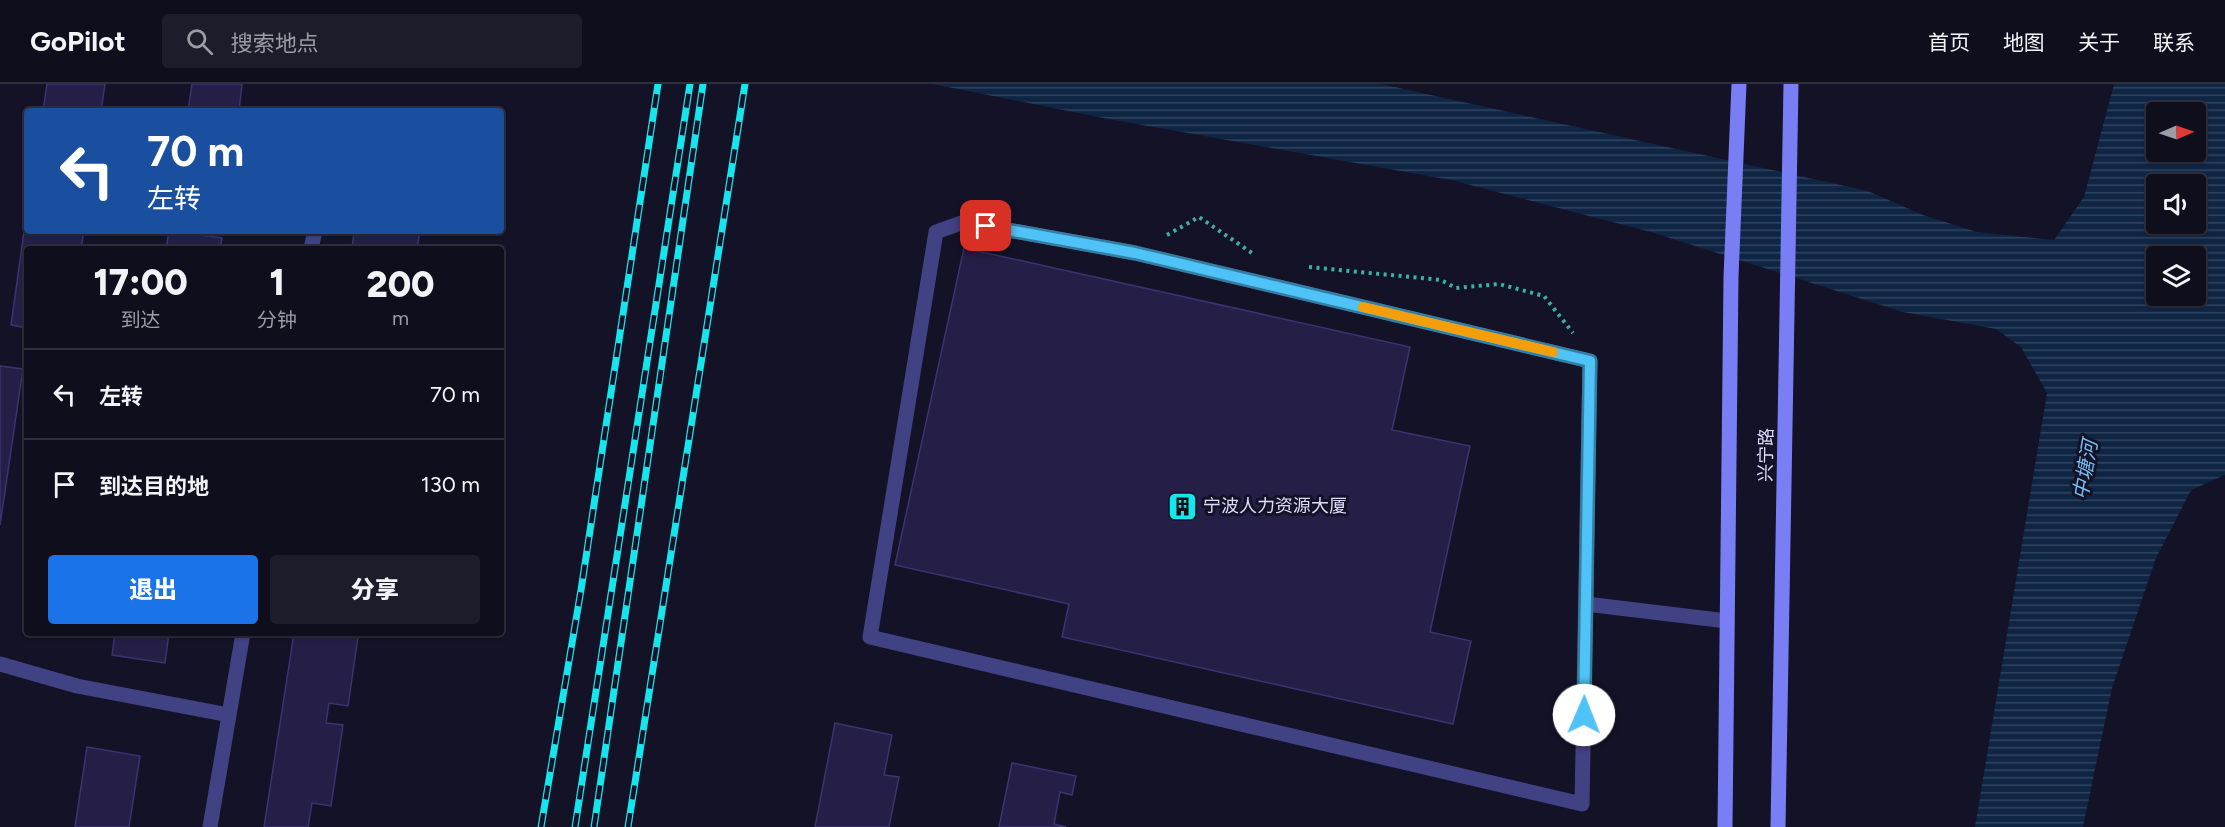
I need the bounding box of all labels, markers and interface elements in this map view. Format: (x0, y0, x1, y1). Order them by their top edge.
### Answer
search box (162, 14, 582, 68)
text: GoPilot (30, 24, 126, 58)
icon: search (183, 25, 216, 58)
text: 搜索地点 (231, 30, 319, 57)
text: 首页 (1928, 30, 1970, 55)
text: 地图 (2003, 30, 2045, 55)
text: 关于 (2078, 30, 2120, 55)
text: 联系 (2153, 30, 2195, 55)
north arrow (2146, 102, 2206, 162)
map controls (2146, 102, 2206, 306)
text: 70 m (147, 126, 244, 177)
icon: left (48, 132, 126, 210)
button: sound (2146, 174, 2206, 234)
text: 左转 (147, 182, 201, 215)
pin (960, 200, 1011, 251)
icon: arrive (969, 209, 1002, 242)
button: layers (2146, 246, 2206, 306)
text: 17:00 (93, 261, 188, 304)
text: 1 (269, 261, 285, 304)
text: 200 (366, 263, 435, 306)
text: m (392, 306, 409, 330)
text: 到达 (121, 308, 161, 332)
text: 分钟 (257, 308, 297, 332)
icon: left (48, 378, 81, 411)
text: 70 m (430, 381, 480, 408)
text: 左转 (99, 383, 143, 410)
street label: 兴宁路 (1755, 428, 1777, 482)
water label: 中塘河 (2068, 434, 2103, 502)
icon: arrive (48, 468, 81, 501)
text: 130 m (421, 471, 480, 498)
text: 到达目的地 (99, 473, 209, 500)
building icon: 宁波人力资源大厦 (1166, 490, 1198, 522)
place label: 宁波人力资源大厦 (1203, 495, 1347, 517)
button: 退出 (48, 555, 258, 624)
button: 分享 (270, 555, 480, 624)
position arrow (1552, 683, 1616, 747)

